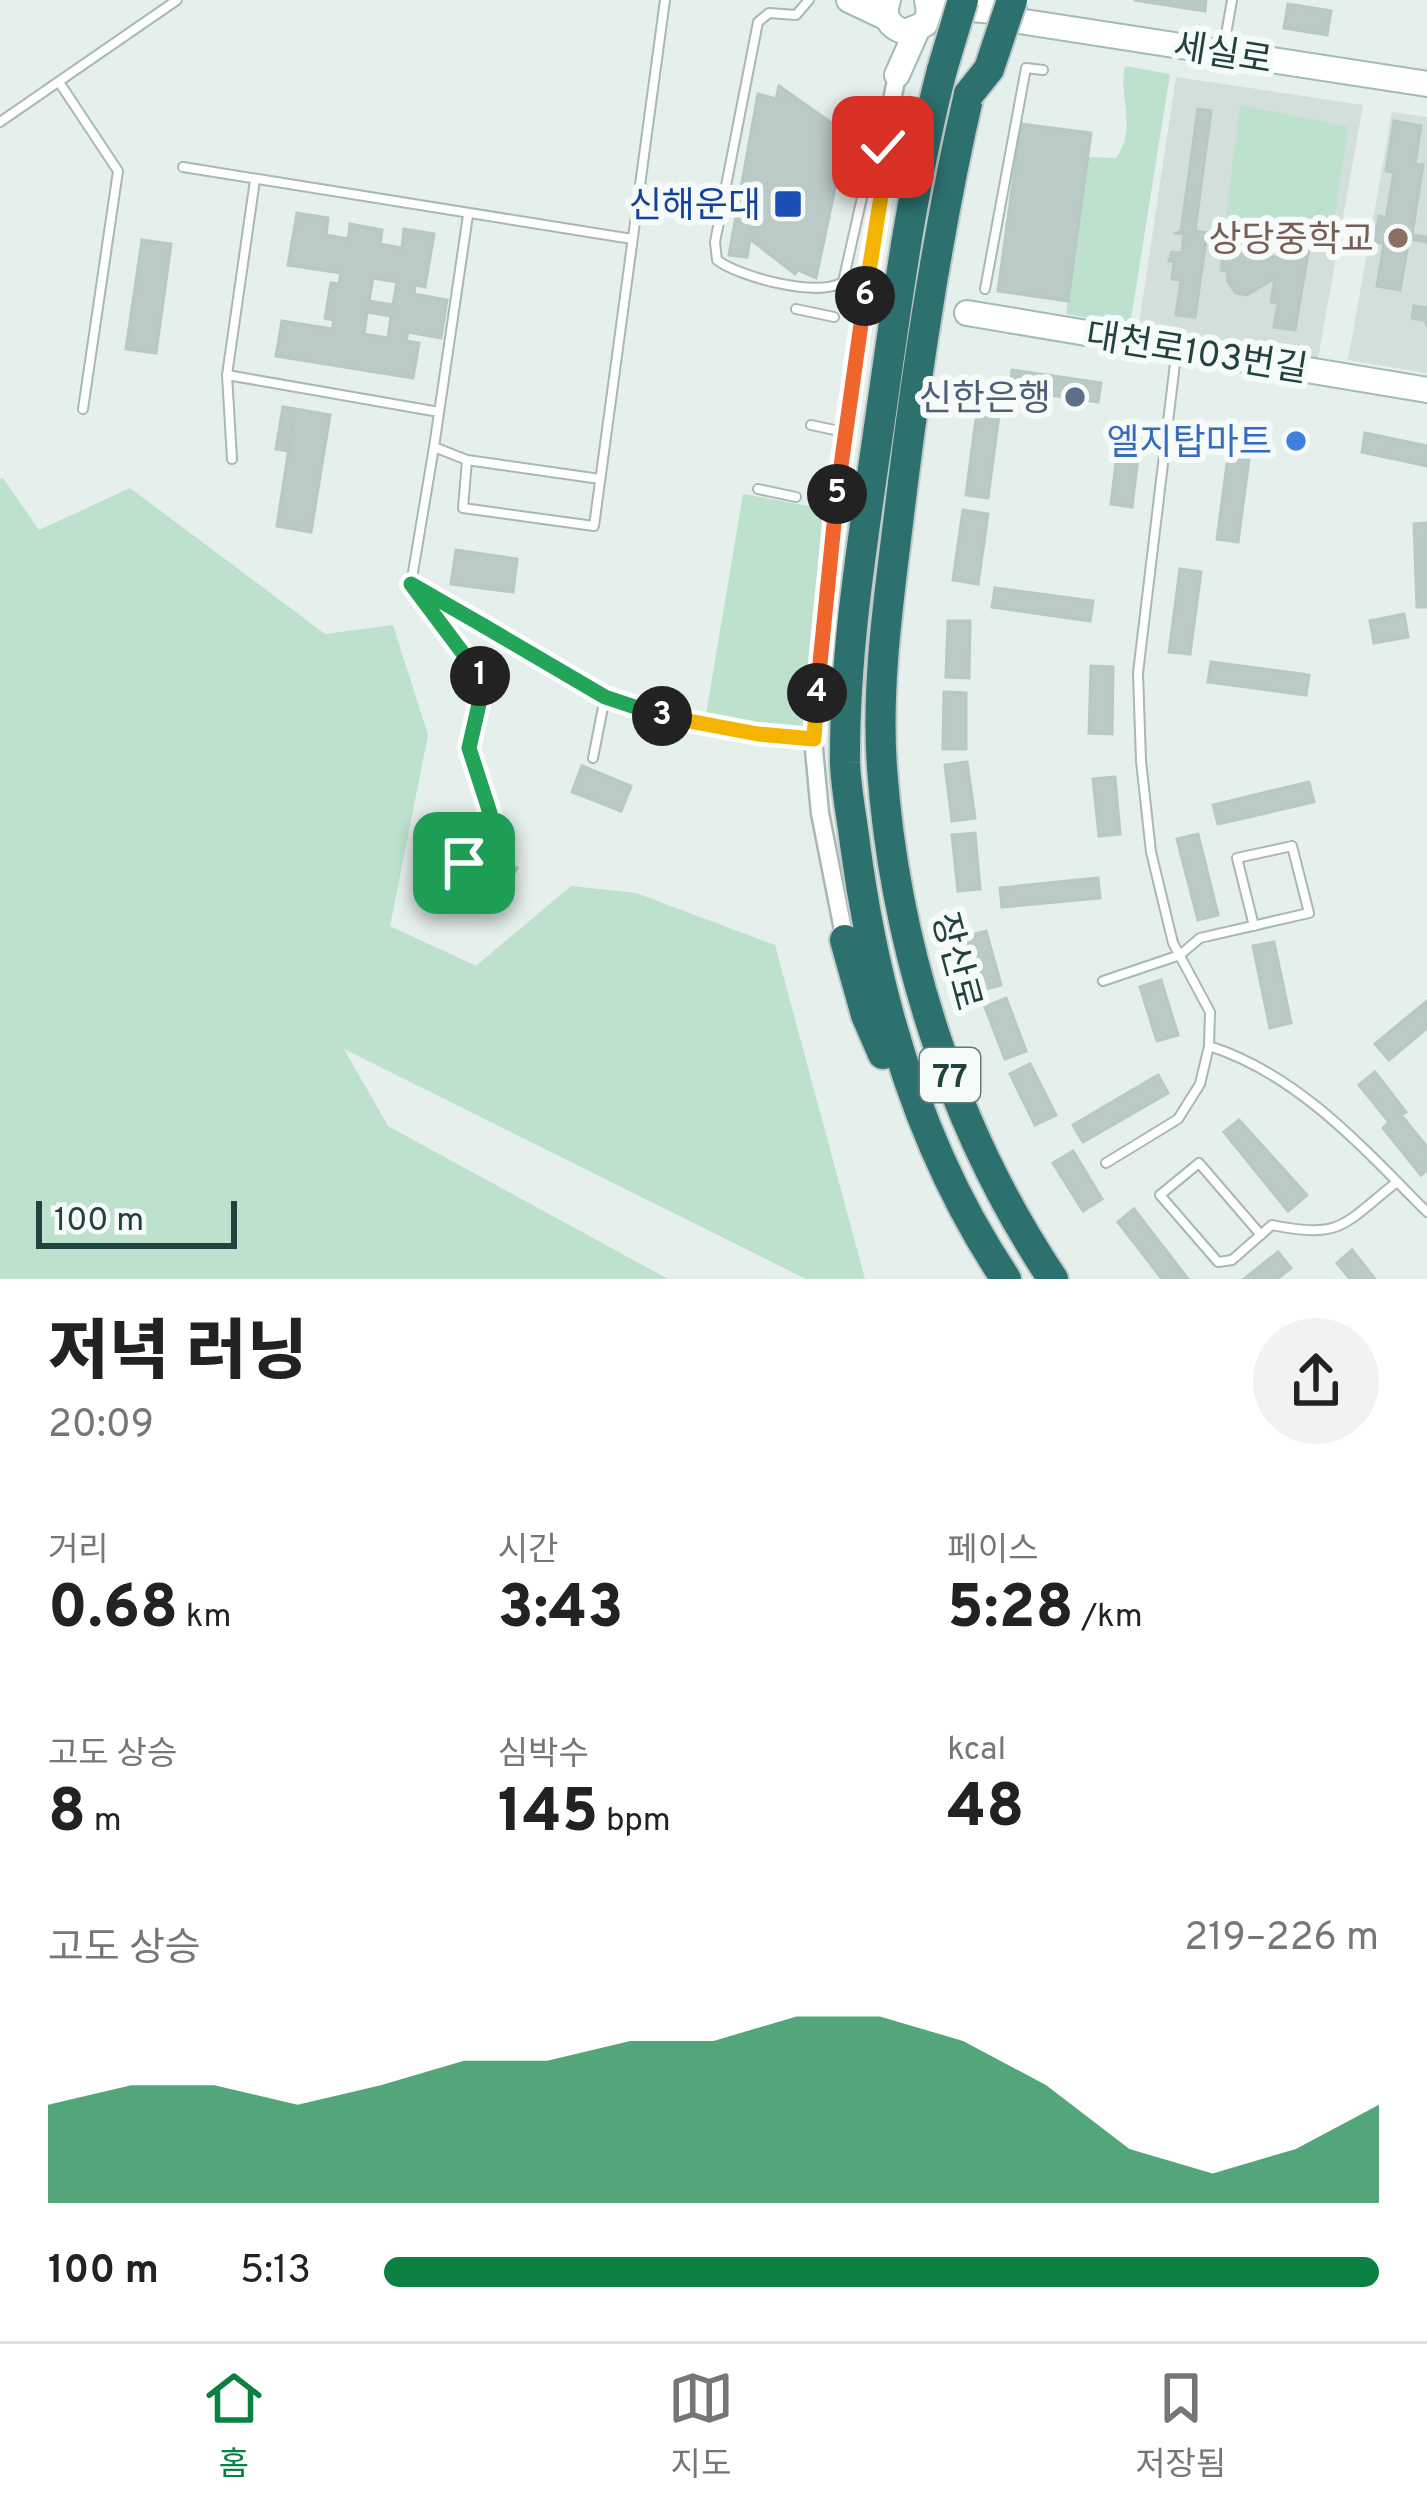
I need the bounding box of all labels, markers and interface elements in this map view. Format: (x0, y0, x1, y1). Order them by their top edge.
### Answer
street label: 세실로 (1170, 25, 1275, 86)
pin (832, 96, 934, 198)
icon: check (850, 114, 916, 180)
place label: 신해운대 (629, 185, 761, 231)
marker: 신해운대 (772, 188, 804, 220)
place label: 상당중학교 (1208, 219, 1374, 265)
marker: 상당중학교 (1385, 225, 1411, 251)
pin: 6 (835, 266, 895, 326)
text: 6 (855, 275, 875, 317)
street label: 대천로103번길 (1082, 315, 1311, 395)
place label: 신한은행 (919, 378, 1051, 424)
marker: 신한은행 (1062, 384, 1088, 410)
place label: 엘지탑마트 (1106, 422, 1272, 468)
marker: 엘지탑마트 (1283, 428, 1309, 454)
pin: 5 (807, 464, 867, 524)
text: 5 (827, 473, 847, 515)
pin: 1 (450, 646, 510, 706)
text: 1 (473, 655, 487, 697)
pin: 4 (787, 663, 847, 723)
text: 4 (806, 672, 828, 714)
pin: 3 (632, 686, 692, 746)
text: 3 (652, 695, 672, 737)
pin (413, 812, 515, 914)
icon: arrive (431, 830, 497, 896)
street label: 장산로 (919, 908, 989, 1016)
road number: 77 (920, 1048, 980, 1102)
scale bar (36, 1195, 237, 1248)
text: 100 m (54, 1201, 144, 1243)
text: 저녁 러닝 (48, 1315, 308, 1398)
button: share (1253, 1318, 1379, 1444)
text: 20:09 (48, 1402, 154, 1451)
text: 거리 (48, 1531, 109, 1573)
text: 시간 (498, 1531, 558, 1573)
text: 페이스 (947, 1531, 1038, 1573)
text: 0.68 (48, 1573, 178, 1649)
text: 3:43 (498, 1573, 623, 1649)
text: 5:28 (947, 1573, 1073, 1649)
text: km (178, 1597, 232, 1639)
text: /km (1073, 1597, 1143, 1639)
text: kcal (947, 1730, 1006, 1772)
text: 고도 상승 (48, 1735, 177, 1777)
text: 심박수 (498, 1735, 589, 1777)
text: 48 (947, 1772, 1024, 1848)
text: 8 (48, 1777, 86, 1853)
text: 145 (498, 1777, 598, 1853)
text: m (86, 1801, 122, 1843)
text: bpm (598, 1801, 671, 1843)
text: 219–226 m (1184, 1915, 1379, 1964)
text: 고도 상승 (48, 1926, 201, 1975)
text: 100 m (48, 2248, 159, 2297)
text: 5:13 (240, 2248, 311, 2297)
tab: 홈 (201, 2365, 267, 2488)
tab: 지도 (668, 2365, 734, 2488)
tab: 저장됨 (1135, 2365, 1226, 2488)

